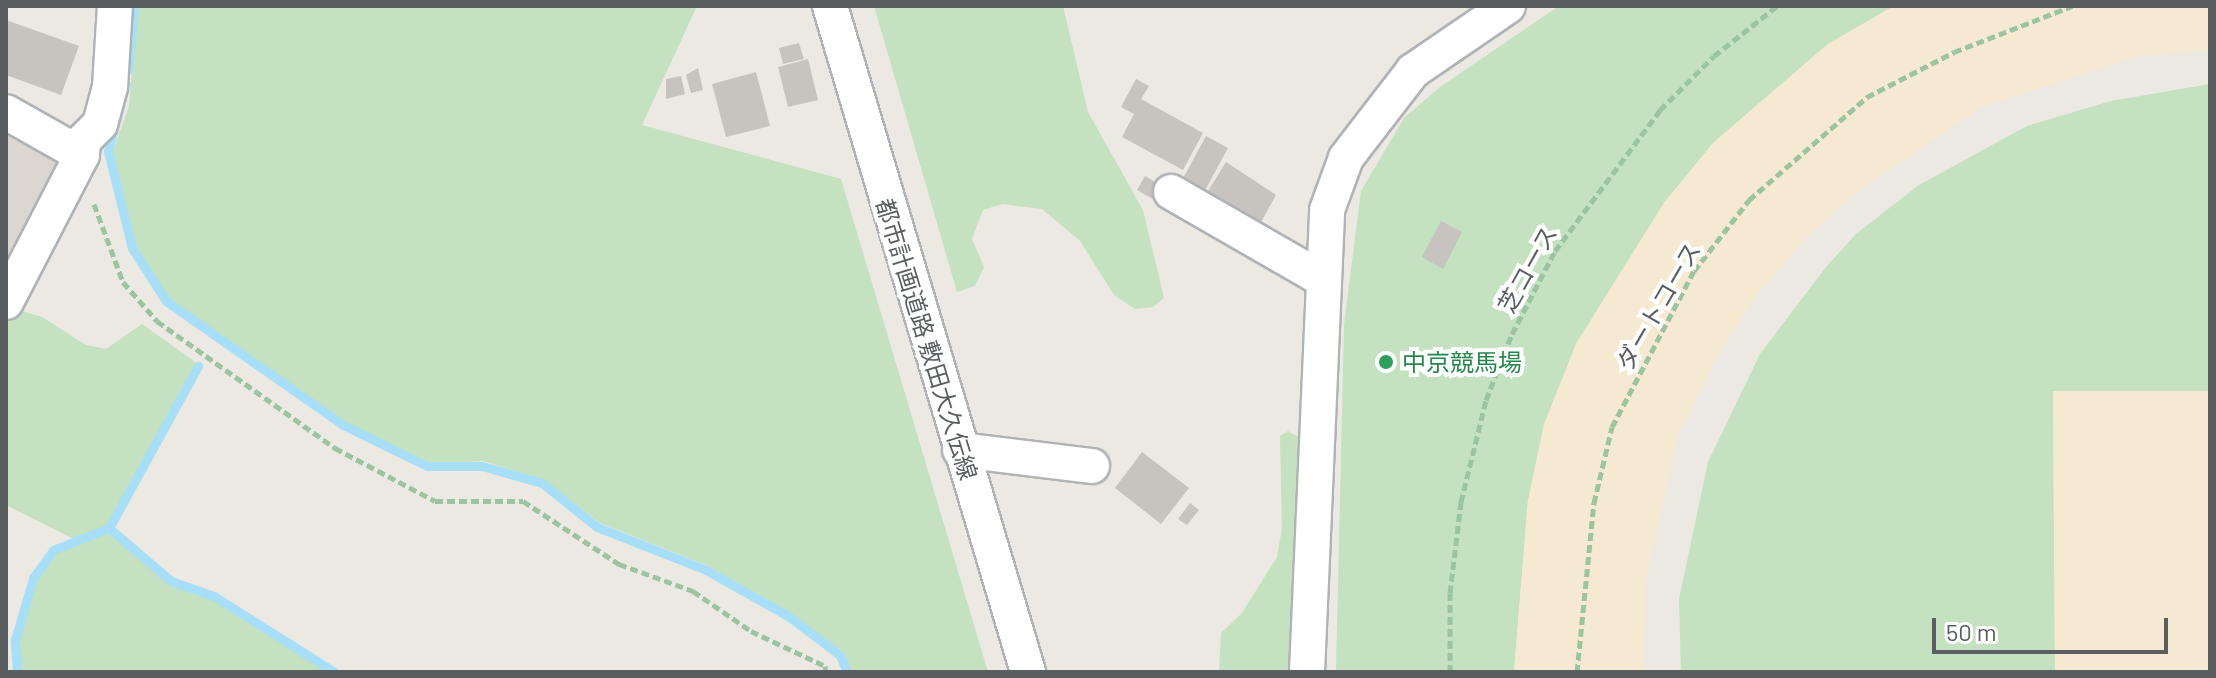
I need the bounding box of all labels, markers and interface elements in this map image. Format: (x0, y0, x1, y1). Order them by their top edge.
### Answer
street label: 都市計画道路 敷田大久伝線 (870, 195, 984, 483)
street label: 芝コース (1491, 220, 1563, 318)
street label: ダートコース (1610, 236, 1706, 376)
place label: 中京競馬場 (1402, 348, 1522, 376)
marker: 中京競馬場 (1377, 353, 1395, 371)
scale bar (1936, 602, 2172, 652)
text: 50 m (1946, 617, 1997, 646)

